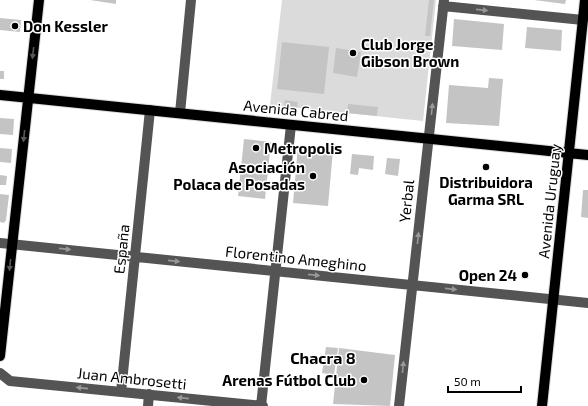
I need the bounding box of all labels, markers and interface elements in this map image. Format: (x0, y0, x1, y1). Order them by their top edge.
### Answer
one-way arrow (476, 7, 488, 13)
place label: Don Kessler (23, 17, 108, 35)
marker: Don Kessler (10, 21, 20, 31)
place label: Club Jorge Gibson Brown (361, 35, 459, 70)
one-way arrow (30, 47, 36, 59)
marker: Club Jorge Gibson Brown (348, 48, 358, 58)
street label: Avenida Cabred (243, 96, 349, 124)
one-way arrow (429, 103, 435, 115)
one-way arrow (21, 130, 27, 142)
place label: Metropolis (264, 139, 342, 157)
marker: Metropolis (251, 143, 261, 153)
street label: Avenida Uruguay (534, 143, 564, 259)
place label: Asociación Polaca de Posadas (173, 158, 305, 193)
marker: Distribuidora Garma SRL (481, 162, 491, 172)
marker: Asociación Polaca de Posadas (308, 171, 318, 181)
place label: Distribuidora Garma SRL (439, 173, 533, 208)
street label: Yerbal (395, 178, 417, 223)
street label: España (109, 223, 133, 275)
one-way arrow (414, 232, 421, 244)
street label: Florentino Ameghino (225, 242, 367, 274)
one-way arrow (59, 246, 71, 253)
one-way arrow (168, 258, 180, 264)
one-way arrow (7, 259, 13, 271)
place label: Open 24 (459, 266, 517, 284)
marker: Open 24 (520, 270, 530, 280)
one-way arrow (308, 272, 320, 279)
one-way arrow (445, 286, 457, 293)
district label: Chacra 8 (290, 348, 356, 367)
one-way arrow (400, 361, 407, 373)
street label: Juan Ambrosetti (76, 363, 188, 393)
scale bar (448, 368, 521, 394)
place label: Arenas Fútbol Club (222, 371, 356, 389)
text: 50 m (454, 374, 481, 388)
marker: Arenas Fútbol Club (359, 375, 369, 385)
one-way arrow (76, 384, 88, 391)
one-way arrow (177, 395, 189, 401)

